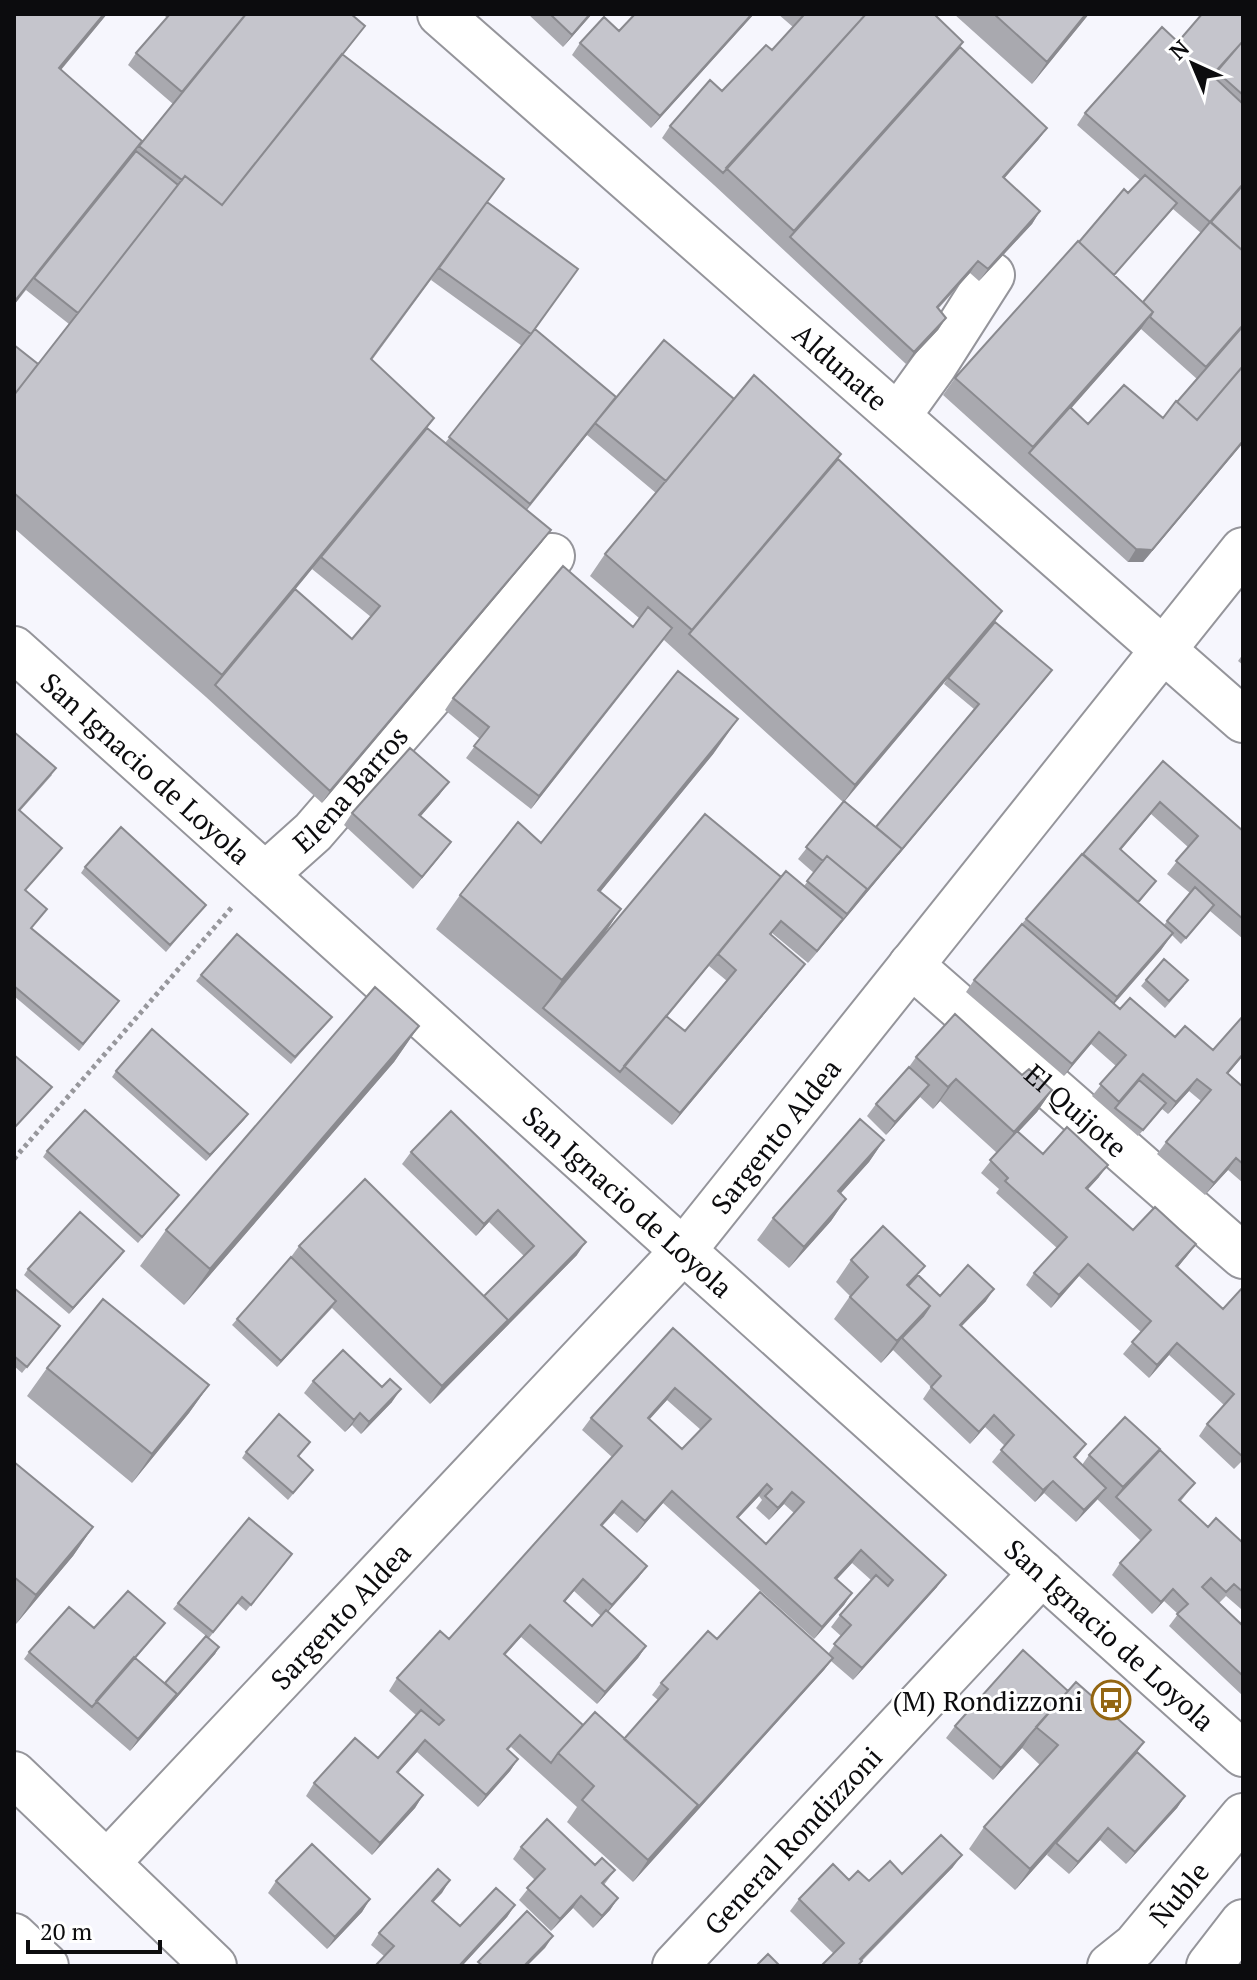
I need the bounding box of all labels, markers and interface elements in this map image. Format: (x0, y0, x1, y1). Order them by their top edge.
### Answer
north arrow (1153, 24, 1233, 104)
text: N (1163, 33, 1195, 65)
street label: Aldunate (786, 315, 896, 418)
street label: San Ignacio de Loyola (33, 664, 259, 872)
street label: Elena Barros (285, 718, 416, 860)
street label: Sargento Aldea (702, 1050, 849, 1221)
street label: El Quijote (1017, 1055, 1135, 1165)
street label: San Ignacio de Loyola (515, 1097, 741, 1305)
street label: San Ignacio de Loyola (997, 1530, 1223, 1739)
street label: Sargento Aldea (262, 1534, 418, 1697)
bus stop icon: (M) Rondizzoni (1090, 1679, 1132, 1721)
place label: (M) Rondizzoni (892, 1682, 1083, 1719)
street label: General Rondizzoni (695, 1738, 889, 1942)
street label: Ñuble (1140, 1853, 1216, 1934)
scale bar (28, 1904, 160, 1954)
text: 20 m (40, 1915, 92, 1947)

